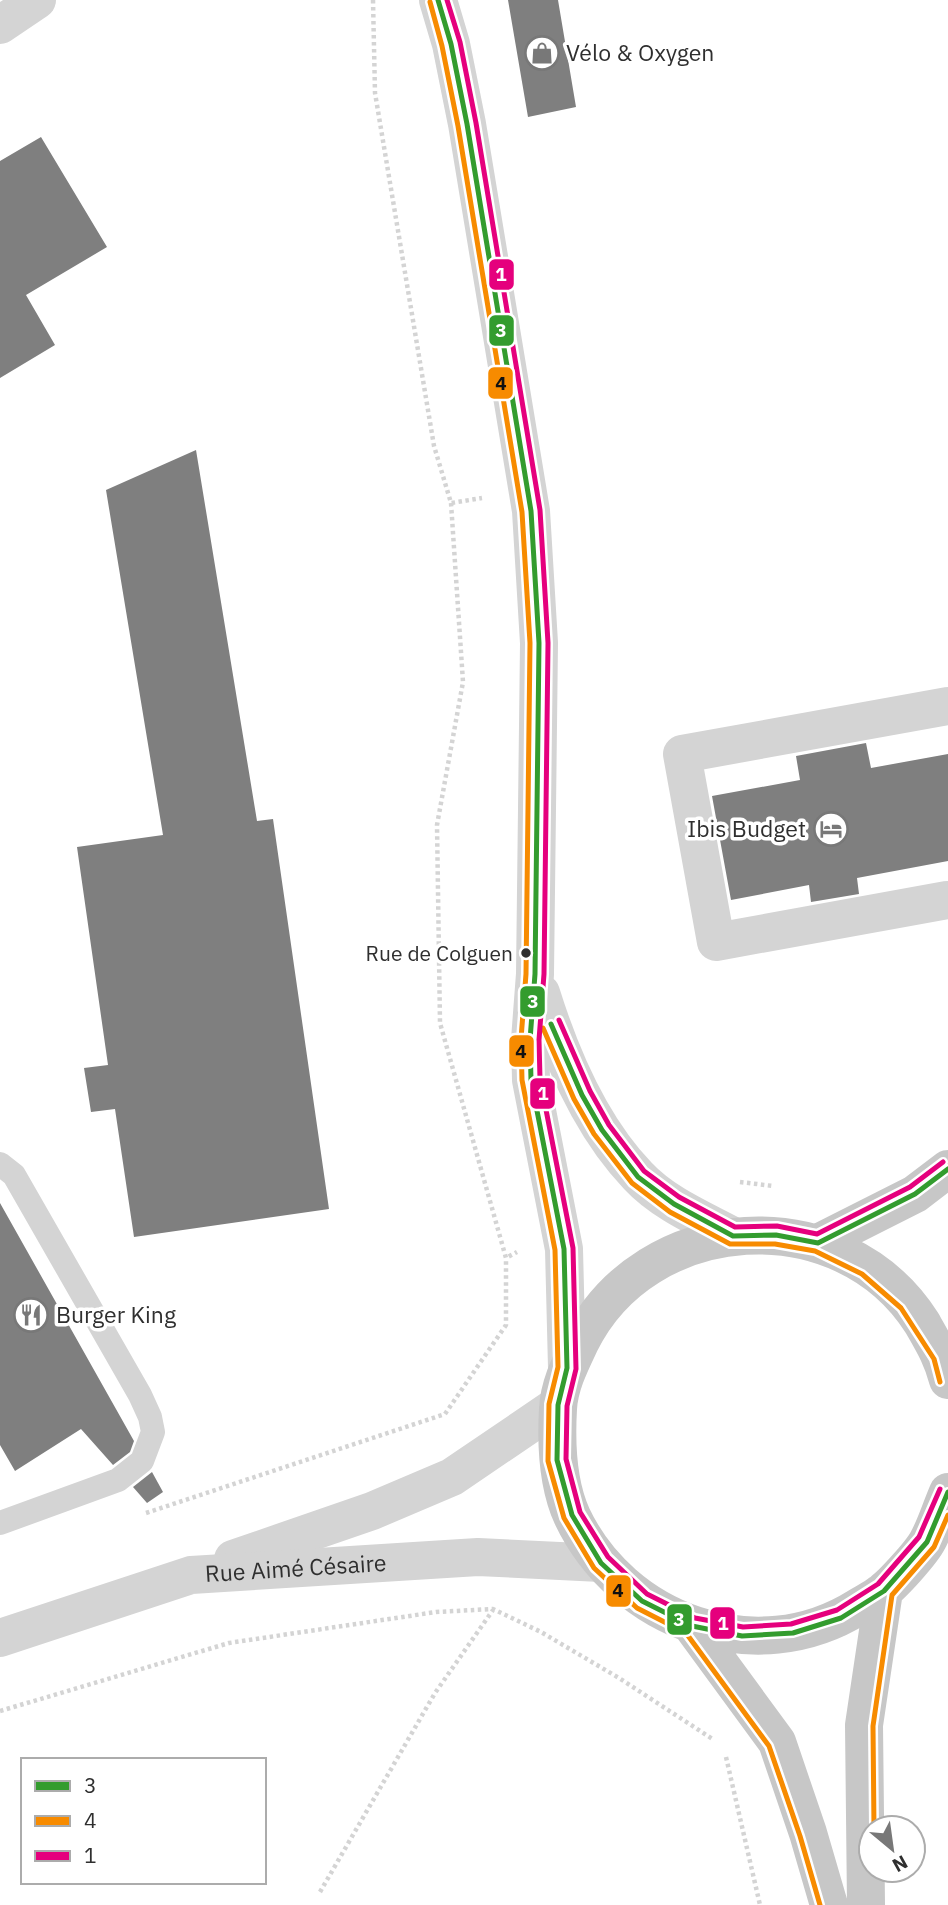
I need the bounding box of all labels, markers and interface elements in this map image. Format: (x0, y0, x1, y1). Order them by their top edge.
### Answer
shop icon: Vélo & Oxygen (523, 34, 561, 72)
place label: Vélo & Oxygen (566, 37, 714, 67)
line badge: 1 (488, 258, 515, 291)
text: 1 (495, 262, 507, 286)
line badge: 3 (488, 314, 515, 347)
text: 3 (495, 318, 507, 342)
line badge: 4 (487, 366, 514, 400)
text: 4 (495, 371, 507, 395)
hotel icon: Ibis Budget (812, 810, 850, 848)
place label: Ibis Budget (687, 813, 806, 843)
place label: Rue de Colguen (366, 939, 513, 967)
marker: Rue de Colguen (519, 946, 533, 960)
line badge: 3 (519, 985, 546, 1018)
text: 3 (527, 989, 539, 1013)
line badge: 4 (508, 1034, 535, 1068)
text: 4 (515, 1039, 527, 1063)
line badge: 1 (529, 1077, 556, 1110)
text: 1 (537, 1081, 549, 1105)
restaurant icon: Burger King (12, 1296, 50, 1334)
place label: Burger King (56, 1299, 176, 1329)
street label: Rue Aimé Césaire (204, 1547, 387, 1588)
line badge: 4 (605, 1574, 632, 1608)
text: 4 (612, 1578, 624, 1602)
line badge: 3 (666, 1603, 693, 1636)
line badge: 1 (709, 1606, 736, 1640)
text: 3 (673, 1607, 685, 1631)
text: 1 (717, 1611, 729, 1635)
legend (21, 1758, 266, 1884)
text: 3 (84, 1771, 97, 1799)
text: 4 (84, 1806, 97, 1834)
north arrow (857, 1814, 927, 1884)
text: 1 (84, 1841, 97, 1869)
text: N (888, 1850, 912, 1878)

